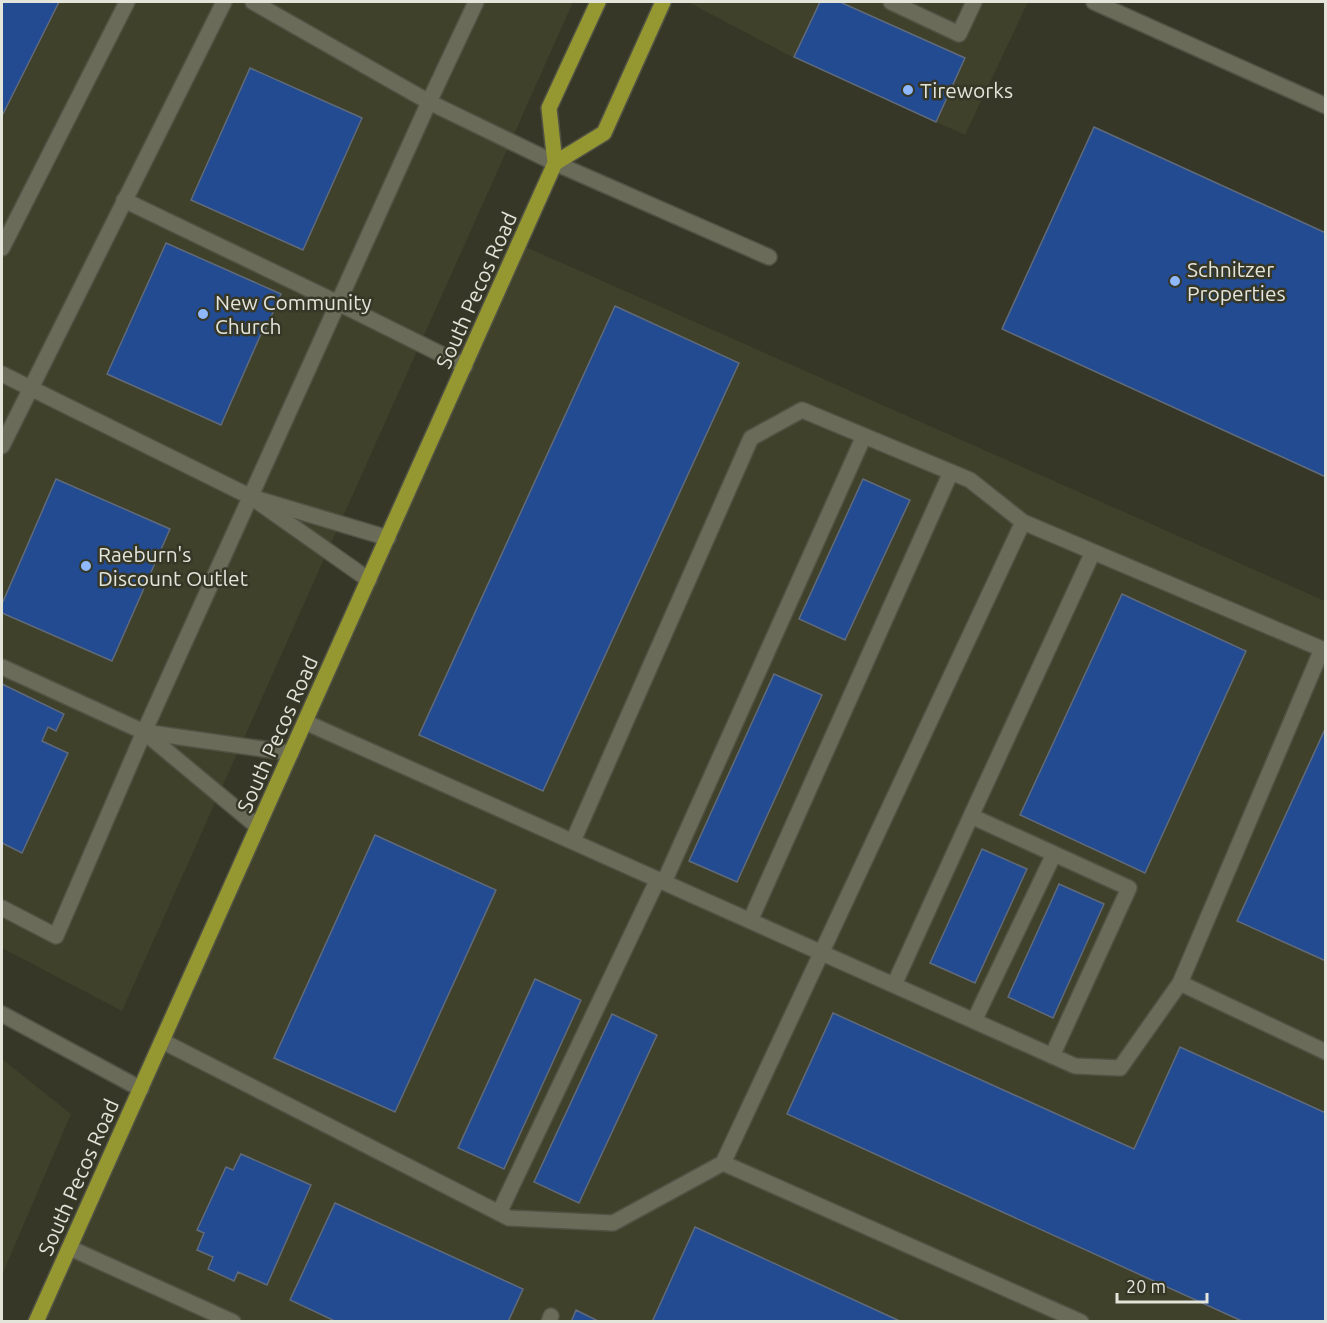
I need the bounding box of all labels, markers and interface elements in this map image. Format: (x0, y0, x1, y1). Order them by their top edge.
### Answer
place label: Tireworks (920, 78, 1013, 102)
marker: Tireworks (901, 83, 915, 97)
street label: South Pecos Road (431, 208, 521, 372)
place label: Schnitzer Properties (1187, 257, 1286, 305)
marker: Schnitzer Properties (1168, 274, 1182, 288)
place label: New Community Church (215, 290, 372, 338)
marker: New Community Church (196, 307, 210, 321)
place label: Raeburn's Discount Outlet (98, 542, 248, 590)
marker: Raeburn's Discount Outlet (79, 559, 93, 573)
street label: South Pecos Road (232, 652, 322, 816)
street label: South Pecos Road (33, 1095, 123, 1259)
scale bar (1117, 1266, 1207, 1304)
text: 20 m (1126, 1276, 1166, 1296)

